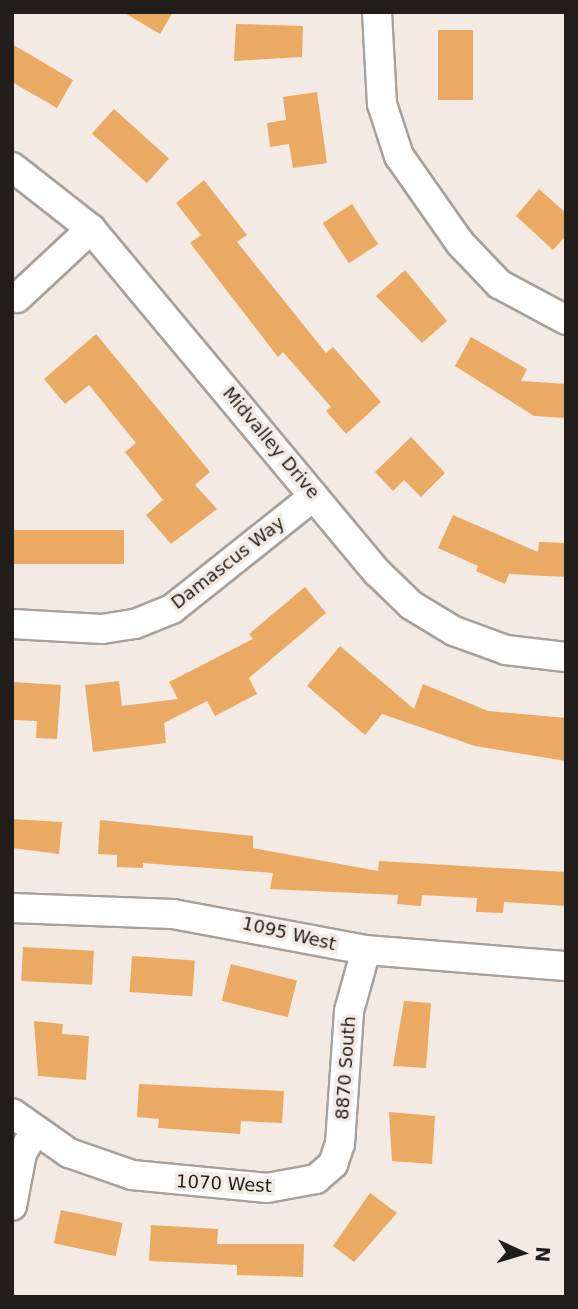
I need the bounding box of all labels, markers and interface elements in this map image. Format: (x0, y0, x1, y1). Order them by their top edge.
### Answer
street label: Midvalley Drive (218, 383, 324, 503)
street label: Damascus Way (167, 512, 289, 614)
street label: 1095 West (240, 913, 338, 955)
street label: 8870 South (332, 1015, 360, 1121)
street label: 1070 West (176, 1171, 272, 1197)
north arrow (487, 1218, 557, 1288)
text: N (531, 1246, 554, 1263)

